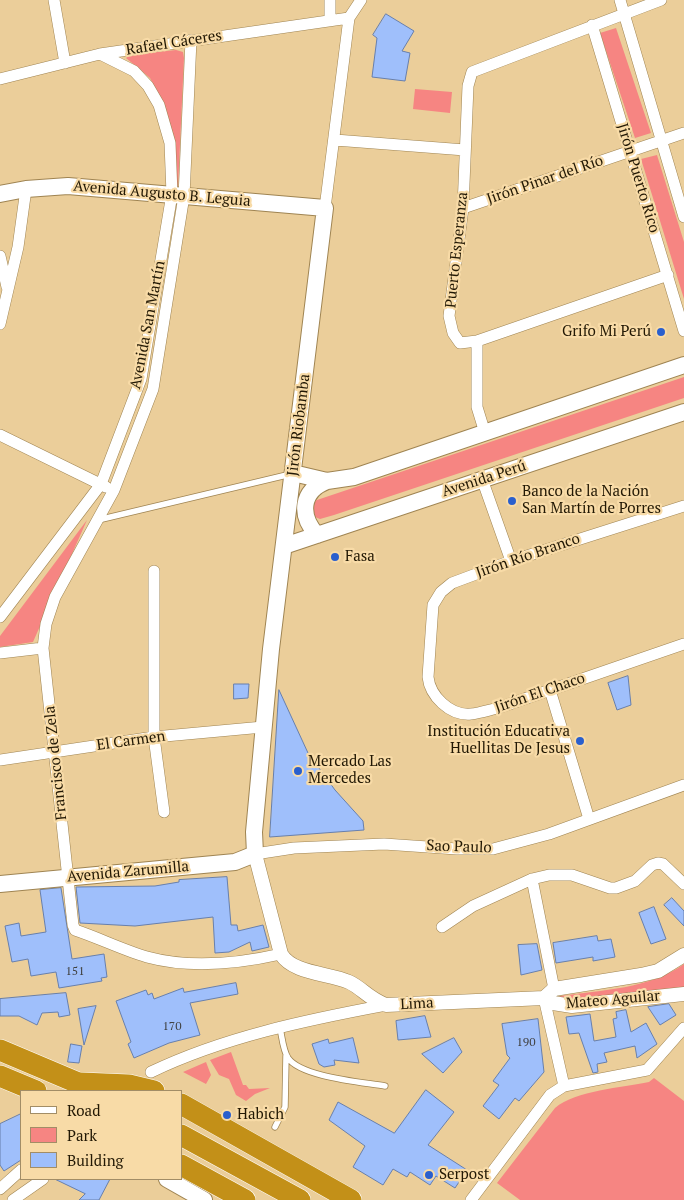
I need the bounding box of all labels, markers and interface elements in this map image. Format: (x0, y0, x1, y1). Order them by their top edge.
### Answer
street label: Rafael Cáceres (125, 27, 223, 59)
street label: Jirón Puerto Rico (613, 121, 663, 235)
street label: Jirón Pinar del Río (484, 152, 606, 208)
street label: Avenida Augusto B. Leguia (73, 177, 251, 211)
street label: Puerto Esperanza (442, 191, 472, 309)
street label: Avenida San Martín (127, 259, 169, 391)
place label: Grifo Mi Perú (562, 323, 651, 341)
marker: Grifo Mi Perú (655, 326, 667, 338)
street label: Jirón Riobamba (284, 373, 314, 477)
street label: Avenida Perú (440, 457, 528, 501)
place label: Banco de la Nación San Martín de Porres (522, 483, 661, 518)
marker: Banco de la Nación San Martín de Porres (506, 495, 518, 507)
street label: Jirón Río Branco (474, 530, 582, 582)
place label: Fasa (345, 548, 375, 566)
marker: Fasa (329, 551, 341, 563)
street label: Jirón El Chaco (493, 669, 587, 717)
street label: Francisco de Zela (41, 705, 71, 821)
place label: Institución Educativa Huellitas De Jesus (427, 723, 570, 758)
street label: El Carmen (95, 727, 167, 755)
marker: Institución Educativa Huellitas De Jesus (574, 735, 586, 747)
place label: Mercado Las Mercedes (308, 753, 391, 788)
marker: Mercado Las Mercedes (292, 765, 304, 777)
street label: Sao Paulo (426, 837, 492, 857)
street label: Avenida Zarumilla (66, 858, 190, 886)
house number: 151 (65, 965, 85, 979)
street label: Mateo Aguilar (565, 987, 661, 1013)
street label: Lima (400, 994, 434, 1014)
house number: 170 (162, 1020, 182, 1034)
house number: 190 (516, 1036, 536, 1050)
legend (20, 1090, 182, 1180)
text: Road (67, 1100, 100, 1120)
place label: Habich (237, 1106, 284, 1124)
marker: Habich (221, 1109, 233, 1121)
text: Park (67, 1125, 97, 1145)
text: Building (67, 1150, 124, 1170)
place label: Serpost (439, 1166, 489, 1184)
marker: Serpost (423, 1169, 435, 1181)

